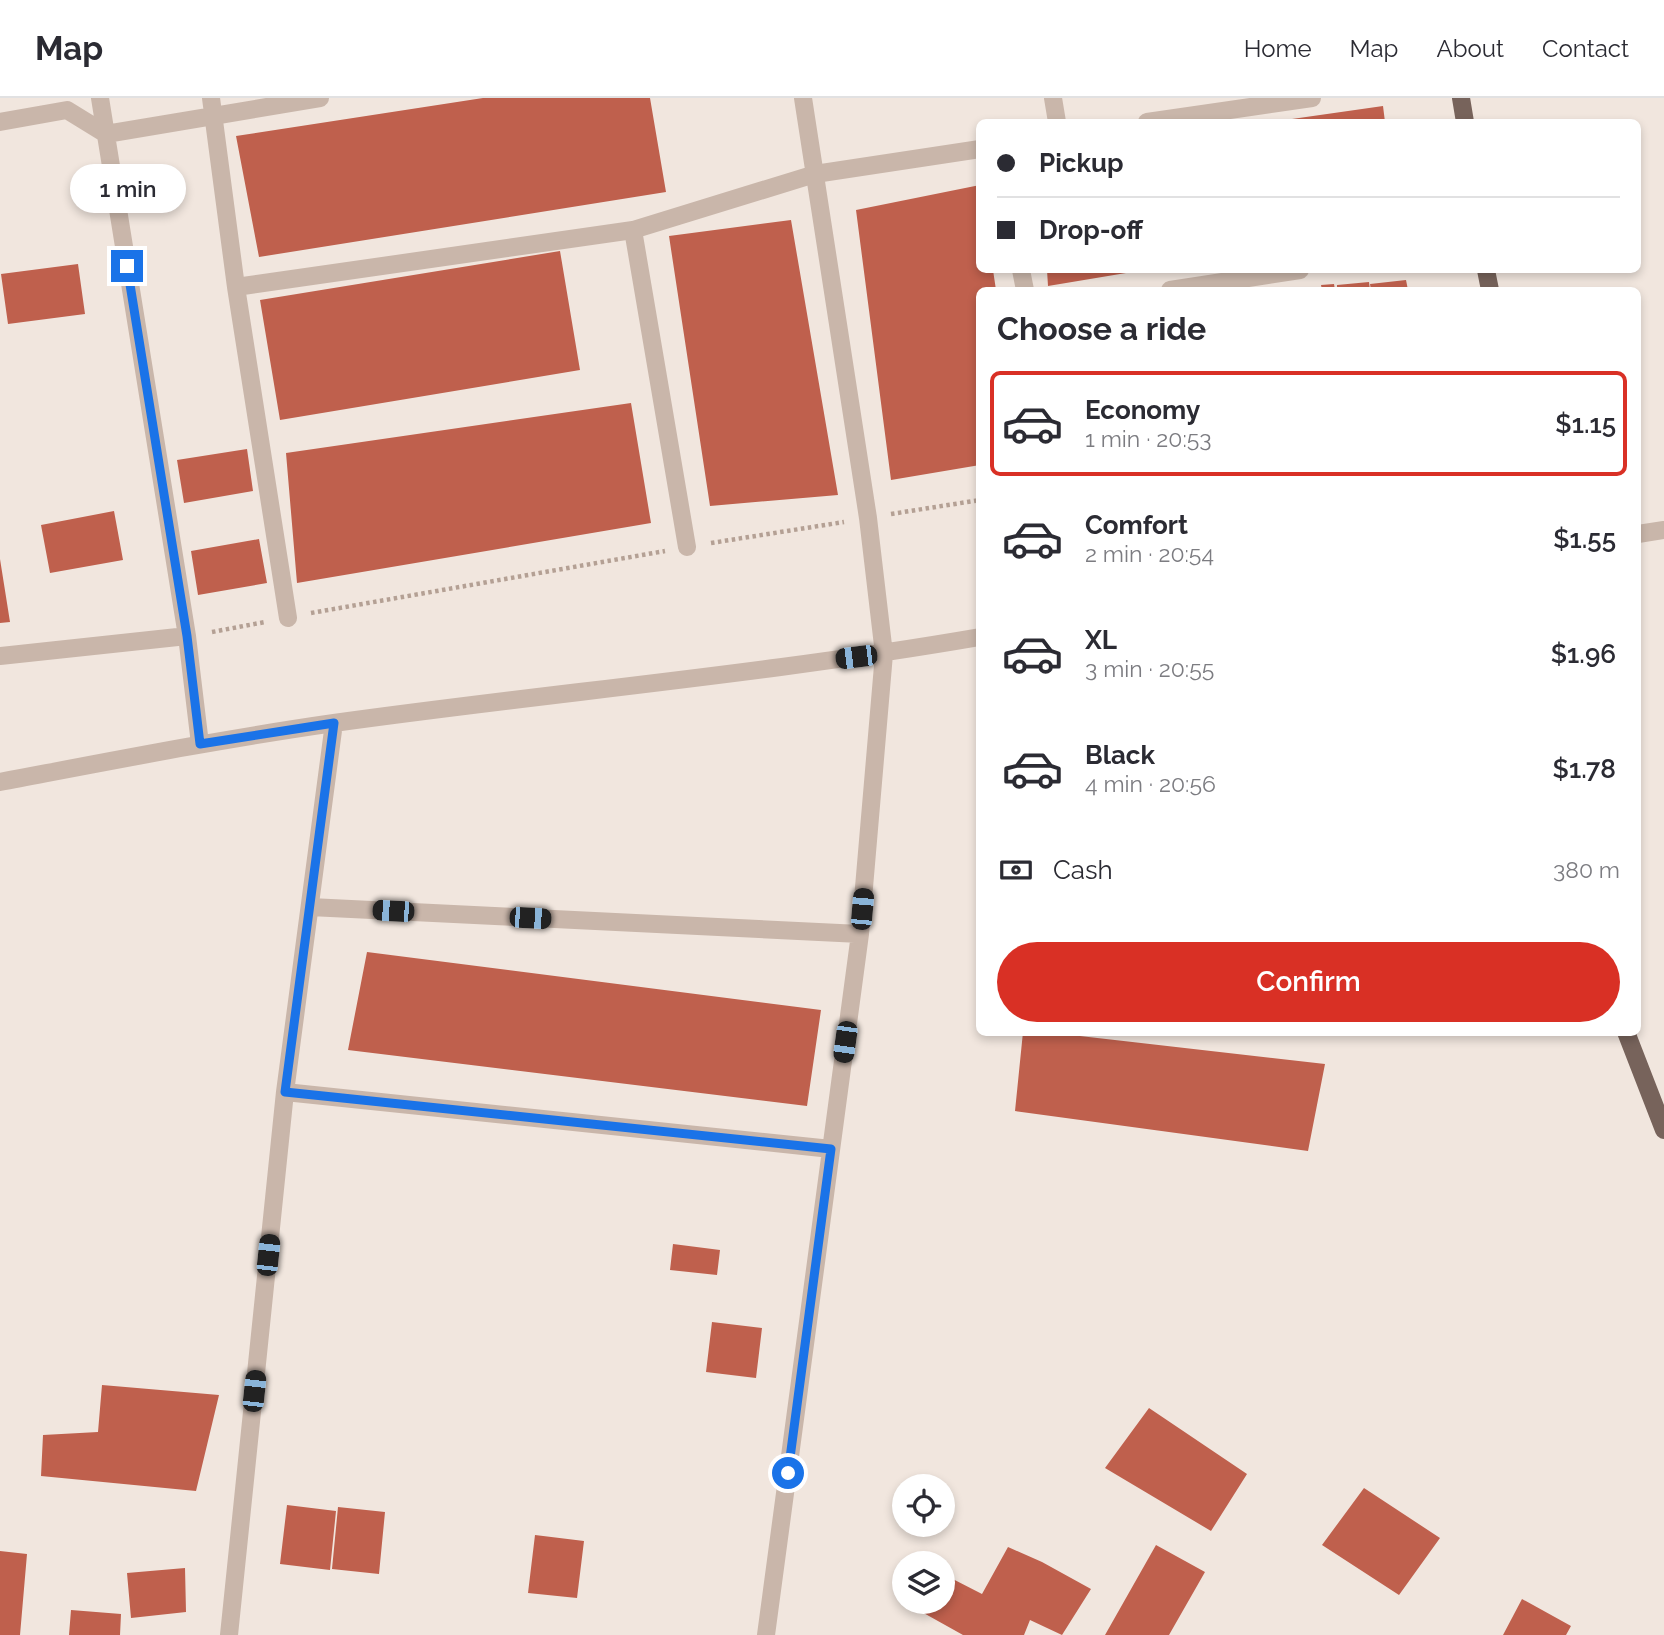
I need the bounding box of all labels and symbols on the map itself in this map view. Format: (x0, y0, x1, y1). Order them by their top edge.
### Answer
callout: 1 min (69, 164, 185, 214)
route end (111, 250, 143, 282)
car (834, 644, 879, 670)
car (850, 887, 875, 931)
car (372, 899, 415, 923)
car (509, 906, 552, 930)
car (832, 1020, 859, 1064)
car (256, 1233, 281, 1277)
car (242, 1369, 267, 1413)
route start (772, 1457, 804, 1489)

